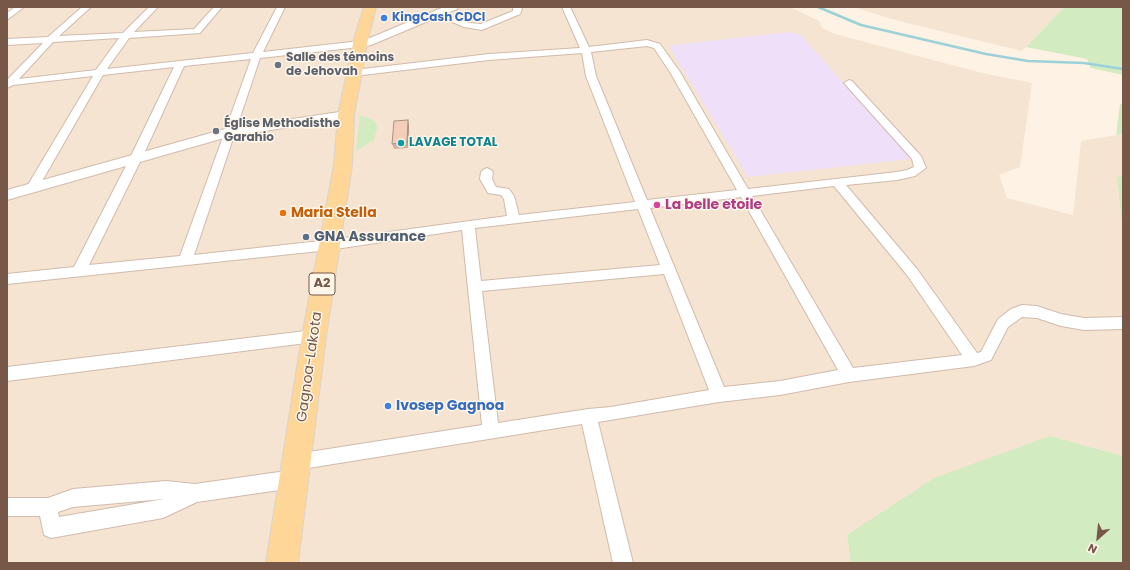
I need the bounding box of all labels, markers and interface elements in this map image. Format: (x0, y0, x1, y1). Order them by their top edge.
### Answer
place label: KingCash CDCI (392, 11, 485, 25)
marker: KingCash CDCI (379, 13, 389, 23)
place label: Salle des témoins de Jehovah (286, 51, 394, 79)
marker: Salle des témoins de Jehovah (273, 60, 283, 70)
place label: Église Methodisthe Garahio (224, 117, 340, 145)
marker: Église Methodisthe Garahio (211, 126, 221, 136)
place label: LAVAGE TOTAL (409, 136, 498, 150)
marker: LAVAGE TOTAL (396, 138, 406, 148)
place label: La belle etoile (665, 197, 762, 213)
marker: La belle etoile (652, 200, 662, 210)
place label: Maria Stella (291, 205, 377, 221)
marker: Maria Stella (278, 208, 288, 218)
place label: GNA Assurance (314, 229, 426, 245)
marker: GNA Assurance (301, 232, 311, 242)
road number: A2 (309, 273, 335, 295)
street label: Gagnoa-Lakota (294, 311, 326, 423)
place label: Ivosep Gagnoa (396, 398, 504, 414)
marker: Ivosep Gagnoa (383, 401, 393, 411)
north arrow (1078, 518, 1118, 558)
text: N (1085, 540, 1100, 558)

